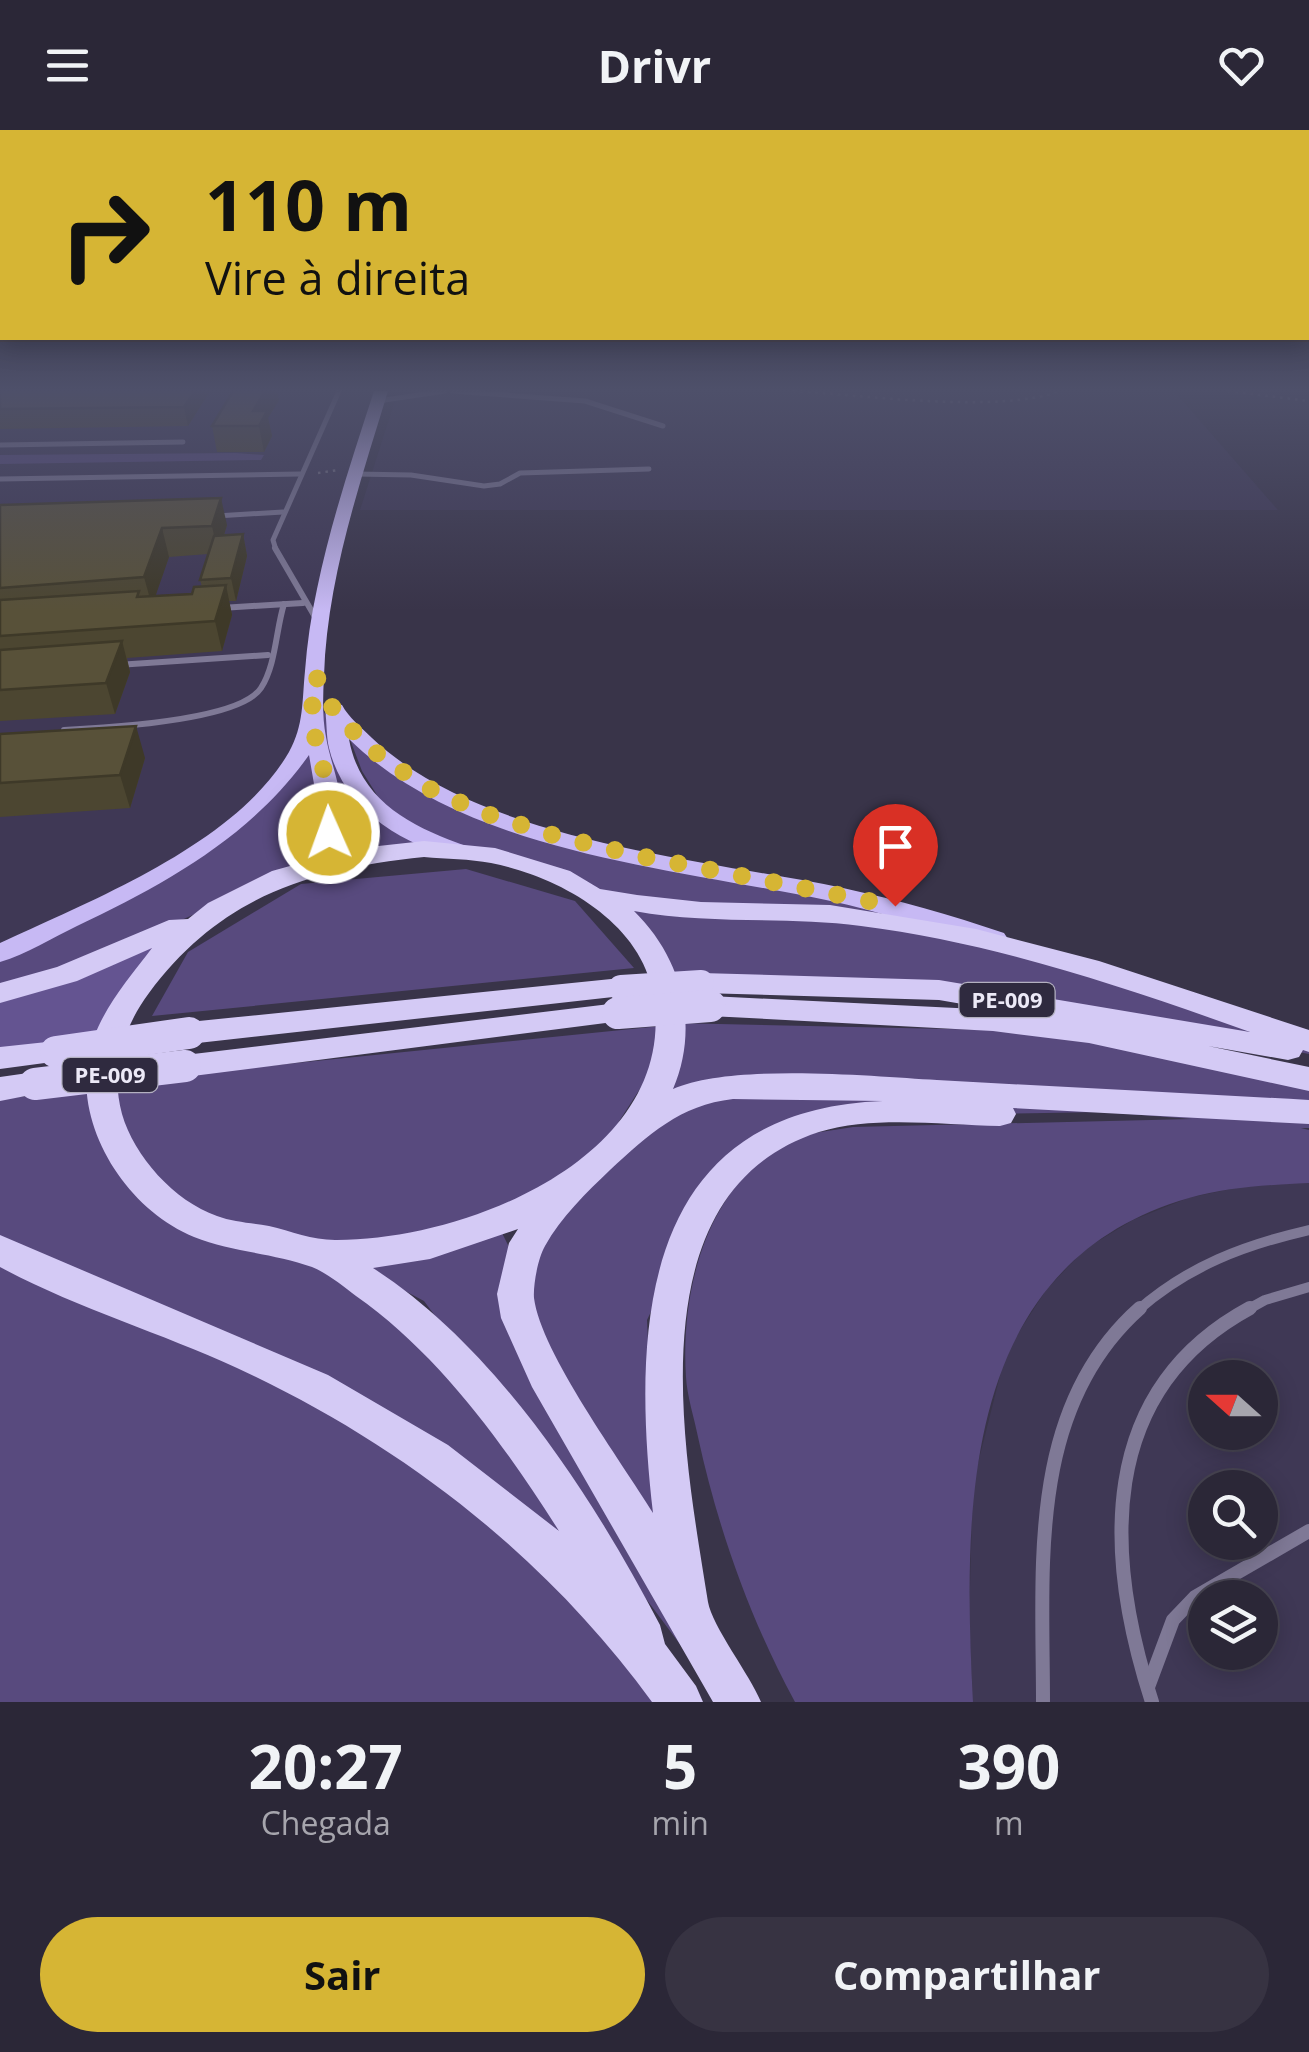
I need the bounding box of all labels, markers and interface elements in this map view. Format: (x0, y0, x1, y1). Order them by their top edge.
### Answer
text: Drivr (598, 35, 711, 96)
icon: menu (40, 38, 95, 93)
icon: heart (1214, 38, 1269, 93)
text: 110 m (205, 156, 412, 252)
icon: right (40, 170, 170, 300)
text: Vire à direita (205, 247, 470, 308)
position arrow (277, 781, 381, 885)
pin (853, 804, 938, 907)
icon: arrive (868, 819, 923, 874)
road number: PE-009 (960, 983, 1054, 1017)
road number: PE-009 (62, 1058, 158, 1092)
north arrow (1188, 1360, 1278, 1450)
map controls (1188, 1360, 1278, 1670)
button: search (1188, 1470, 1278, 1560)
button: layers (1188, 1580, 1278, 1670)
text: 20:27 (249, 1725, 403, 1807)
text: 5 (663, 1725, 697, 1807)
text: 390 (957, 1725, 1060, 1807)
text: Chegada (261, 1801, 391, 1844)
text: min (652, 1801, 709, 1844)
text: m (994, 1801, 1024, 1844)
button: Sair (40, 1917, 645, 2032)
button: Compartilhar (665, 1917, 1269, 2032)

